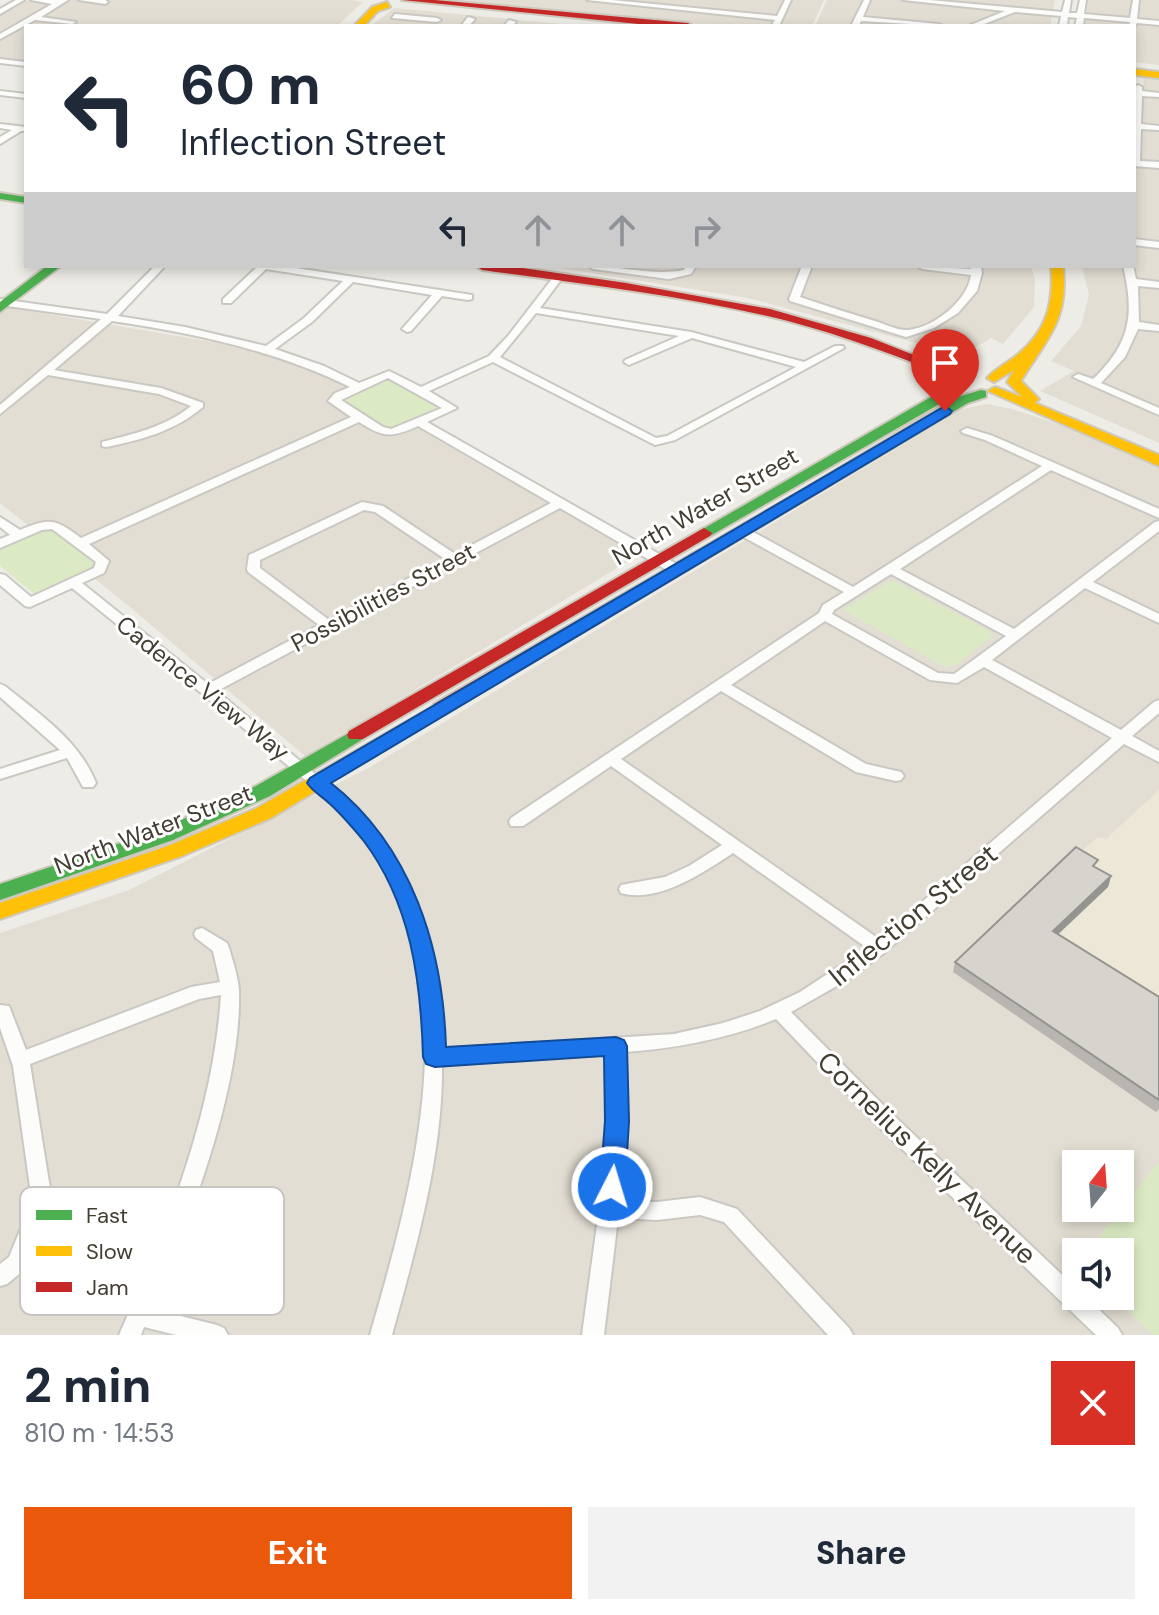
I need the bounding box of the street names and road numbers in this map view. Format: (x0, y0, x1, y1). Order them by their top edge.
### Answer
street label: North Water Street (606, 440, 804, 572)
street label: Possibilities Street (285, 535, 481, 659)
street label: Cadence View Way (110, 609, 296, 767)
street label: North Water Street (49, 777, 257, 881)
street label: Inflection Street (821, 835, 1005, 995)
street label: Cornelius Kelly Avenue (809, 1043, 1045, 1273)

